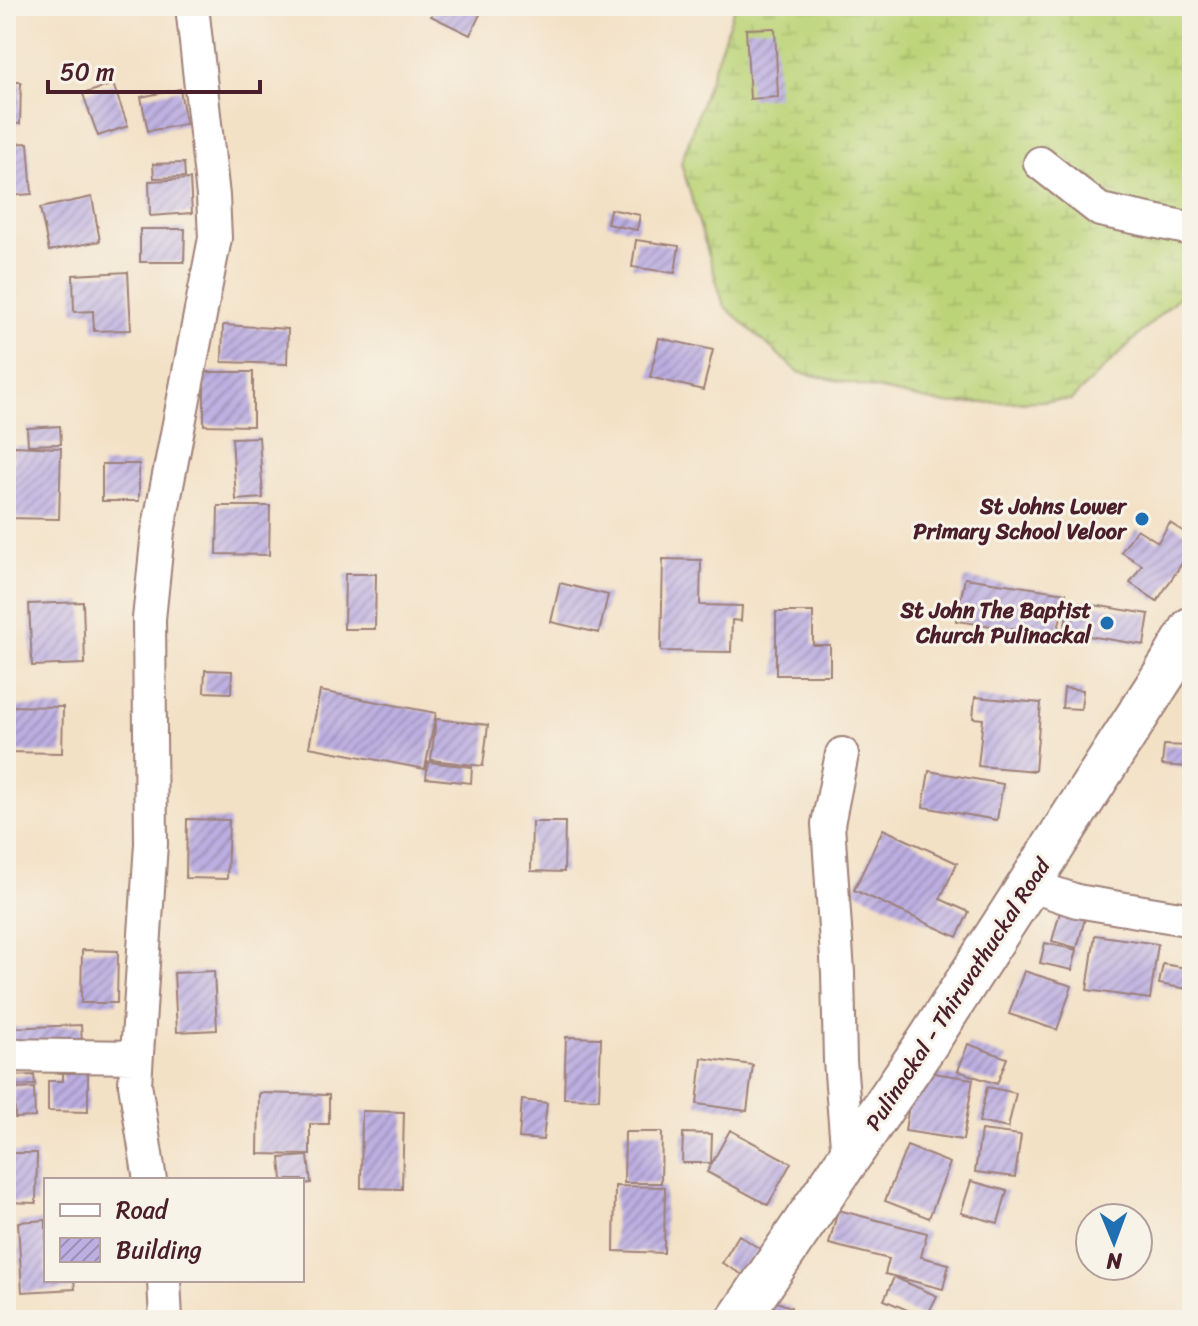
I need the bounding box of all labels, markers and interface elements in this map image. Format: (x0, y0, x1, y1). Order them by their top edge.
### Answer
scale bar (48, 44, 260, 94)
text: 50 m (60, 51, 115, 93)
place label: St Johns Lower Primary School Veloor (913, 487, 1128, 551)
marker: St Johns Lower Primary School Veloor (1133, 510, 1151, 528)
place label: St John The Baptist Church Pulinackal (899, 591, 1092, 655)
marker: St John The Baptist Church Pulinackal (1098, 614, 1116, 632)
street label: Pulinackal - Thiruvathuckal Road (854, 849, 1061, 1139)
legend (44, 1178, 304, 1282)
text: Road (116, 1189, 170, 1231)
north arrow (1074, 1202, 1154, 1282)
text: Building (116, 1229, 202, 1271)
text: N (1106, 1242, 1123, 1281)

